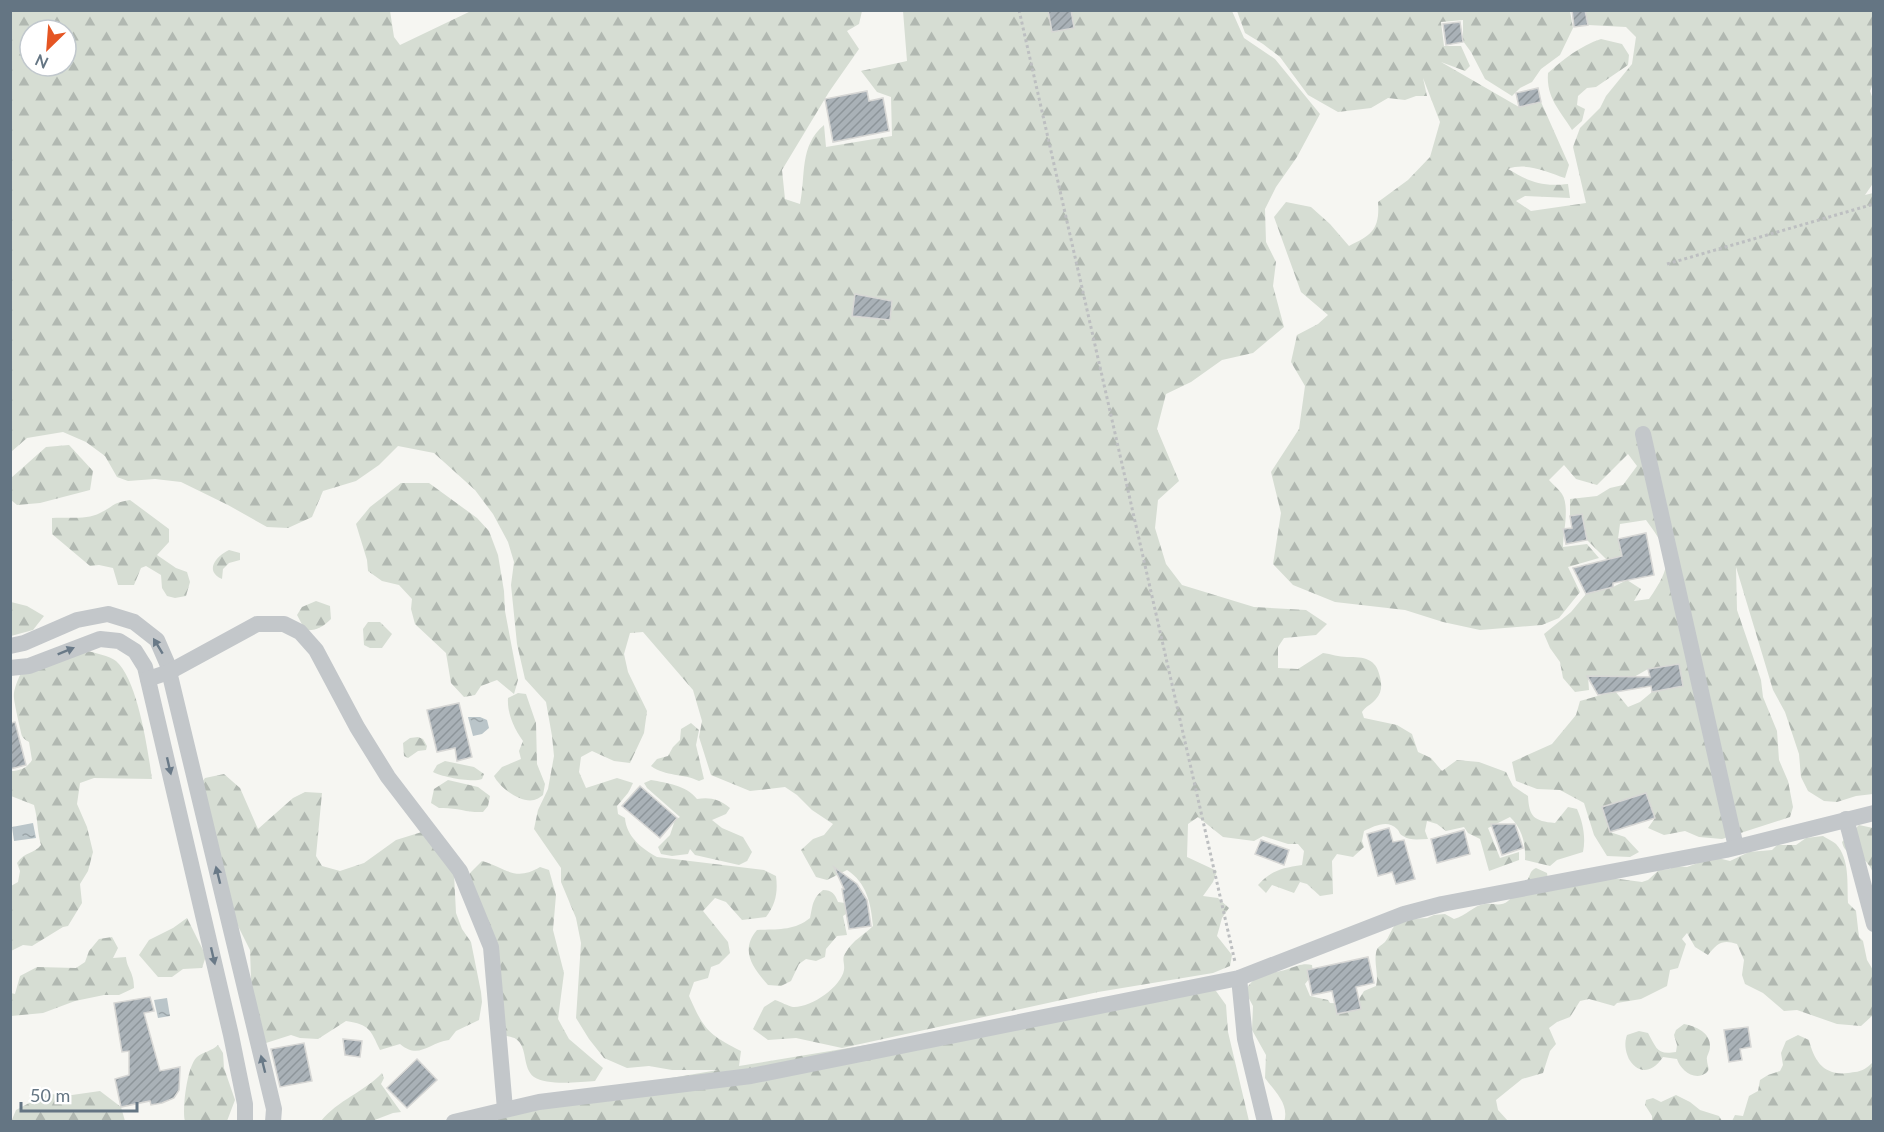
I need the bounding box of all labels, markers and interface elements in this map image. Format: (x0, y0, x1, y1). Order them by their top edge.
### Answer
north arrow (18, 18, 78, 78)
text: N (32, 51, 51, 73)
one-way arrow (153, 637, 163, 654)
one-way arrow (57, 646, 75, 655)
one-way arrow (164, 757, 174, 775)
one-way arrow (212, 866, 222, 884)
one-way arrow (209, 947, 218, 966)
one-way arrow (258, 1055, 268, 1074)
scale bar (21, 1075, 136, 1113)
text: 50 m (30, 1084, 70, 1106)

